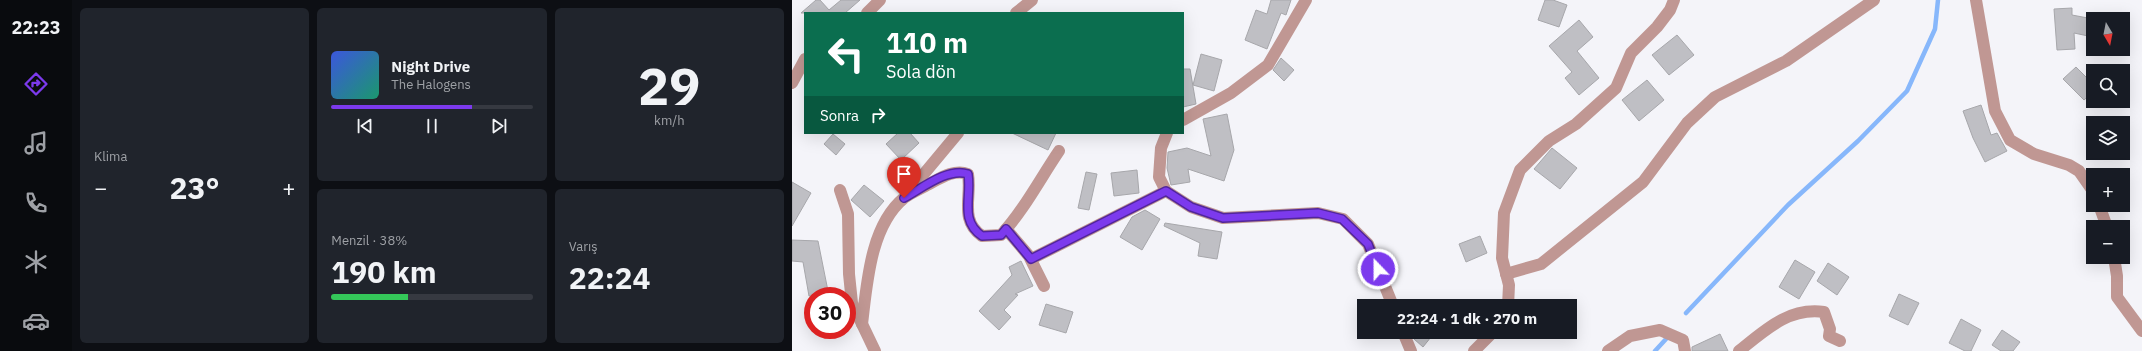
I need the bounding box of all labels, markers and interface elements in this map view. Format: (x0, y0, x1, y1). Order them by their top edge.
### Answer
north arrow (2086, 12, 2130, 56)
map controls (2086, 12, 2130, 264)
text: 22:23 (11, 16, 61, 39)
text: 110 m (886, 24, 968, 61)
icon: left (820, 28, 872, 80)
text: 29 (638, 52, 701, 119)
text: Night Drive (391, 57, 470, 76)
text: Sola dön (886, 60, 956, 83)
button: search (2086, 64, 2130, 108)
icon: directions (22, 70, 50, 98)
text: The Halogens (391, 76, 471, 93)
icon: right (867, 104, 889, 126)
text: Sonra (820, 106, 859, 125)
text: km/h (654, 112, 685, 129)
icon: previous (354, 115, 376, 137)
icon: pause (421, 115, 443, 137)
icon: next (488, 115, 510, 137)
button: layers (2086, 116, 2130, 160)
icon: music (22, 129, 50, 157)
text: Klima (94, 148, 127, 165)
pin (887, 157, 921, 198)
icon: arrive (893, 163, 915, 185)
text: 23° (170, 168, 220, 207)
button: + (2086, 168, 2130, 212)
text: − (94, 173, 107, 202)
text: + (282, 173, 295, 202)
icon: phone (22, 189, 50, 217)
button: − (2086, 220, 2130, 264)
text: Menzil · 38% (331, 232, 407, 249)
text: Varış (569, 238, 597, 255)
icon: climate (22, 248, 50, 276)
position arrow (1357, 248, 1399, 290)
text: 190 km (331, 252, 437, 291)
text: 22:24 (569, 258, 651, 297)
speed limit sign: 30 (804, 287, 856, 339)
icon: car (22, 307, 50, 335)
text: 22:24 · 1 dk · 270 m (1397, 309, 1537, 328)

